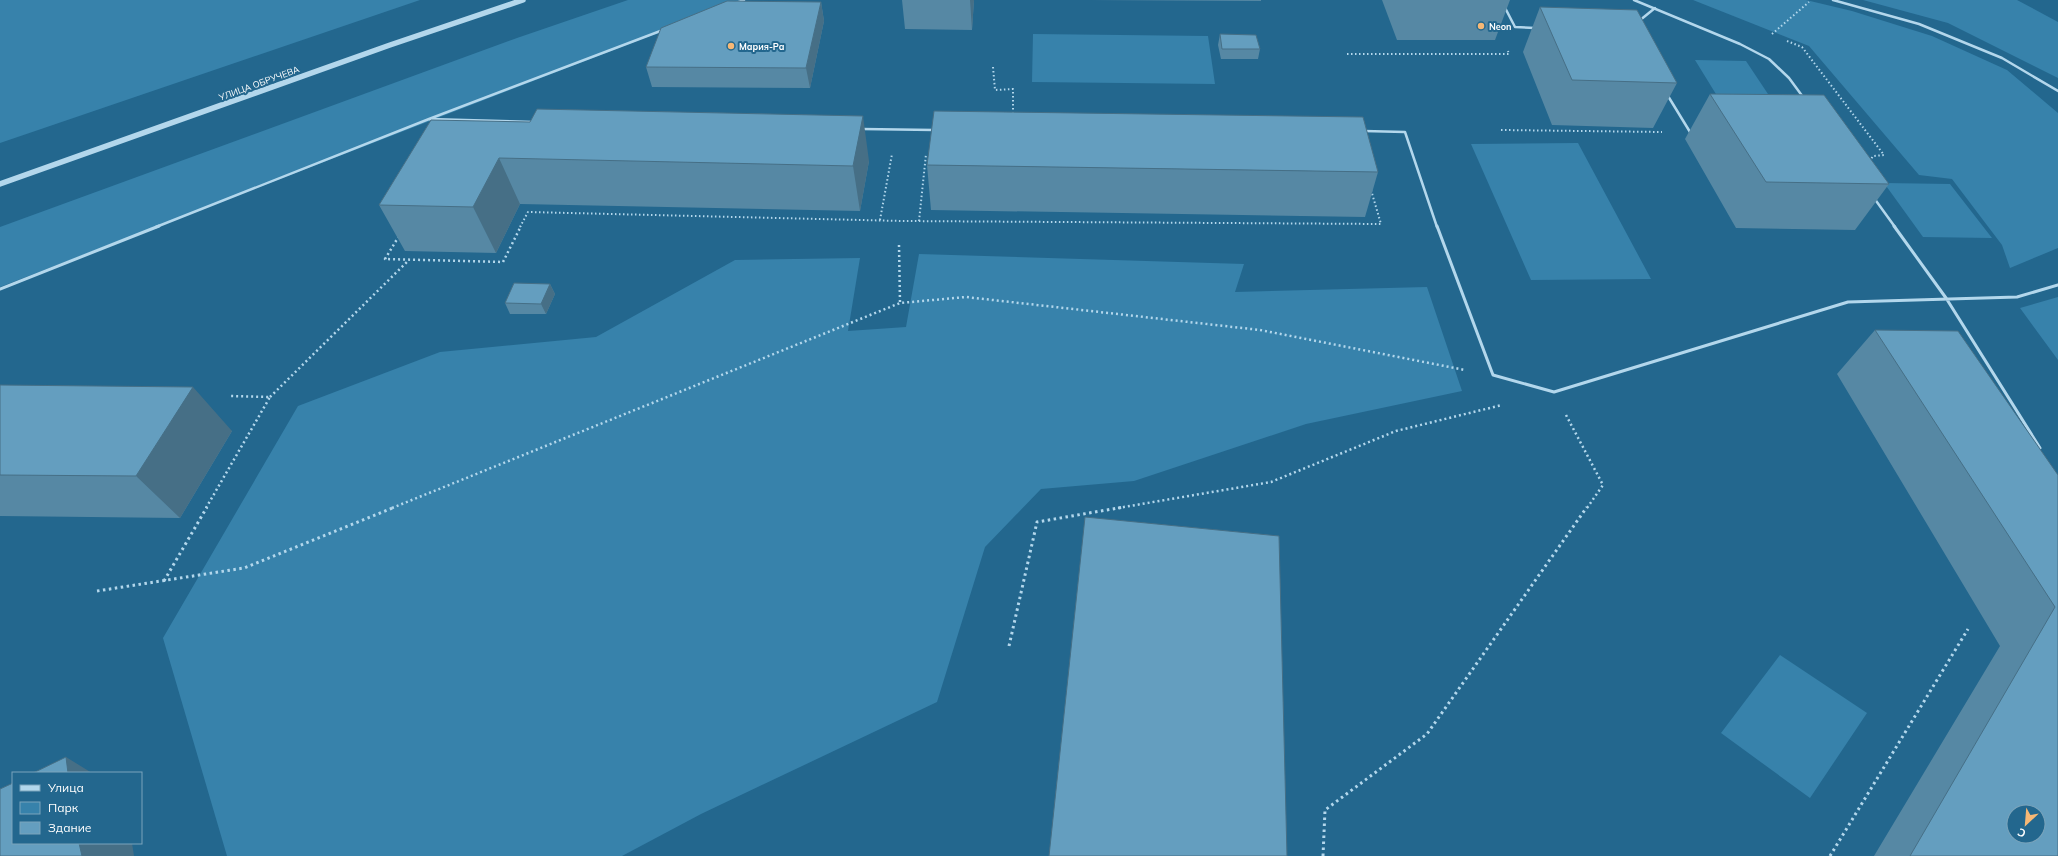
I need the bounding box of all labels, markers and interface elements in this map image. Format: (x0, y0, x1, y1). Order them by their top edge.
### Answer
marker: Neon (1476, 21, 1486, 31)
place label: Neon (1489, 21, 1511, 32)
marker: Мария-Ра (726, 41, 736, 51)
place label: Мария-Ра (739, 41, 785, 52)
street label: УЛИЦА ОБРУЧЕВА (216, 63, 301, 103)
legend (12, 772, 142, 844)
text: Улица (47, 780, 84, 795)
text: Парк (48, 800, 79, 815)
north arrow (2006, 804, 2046, 844)
text: Здание (48, 820, 92, 835)
text: С (2015, 825, 2028, 841)

